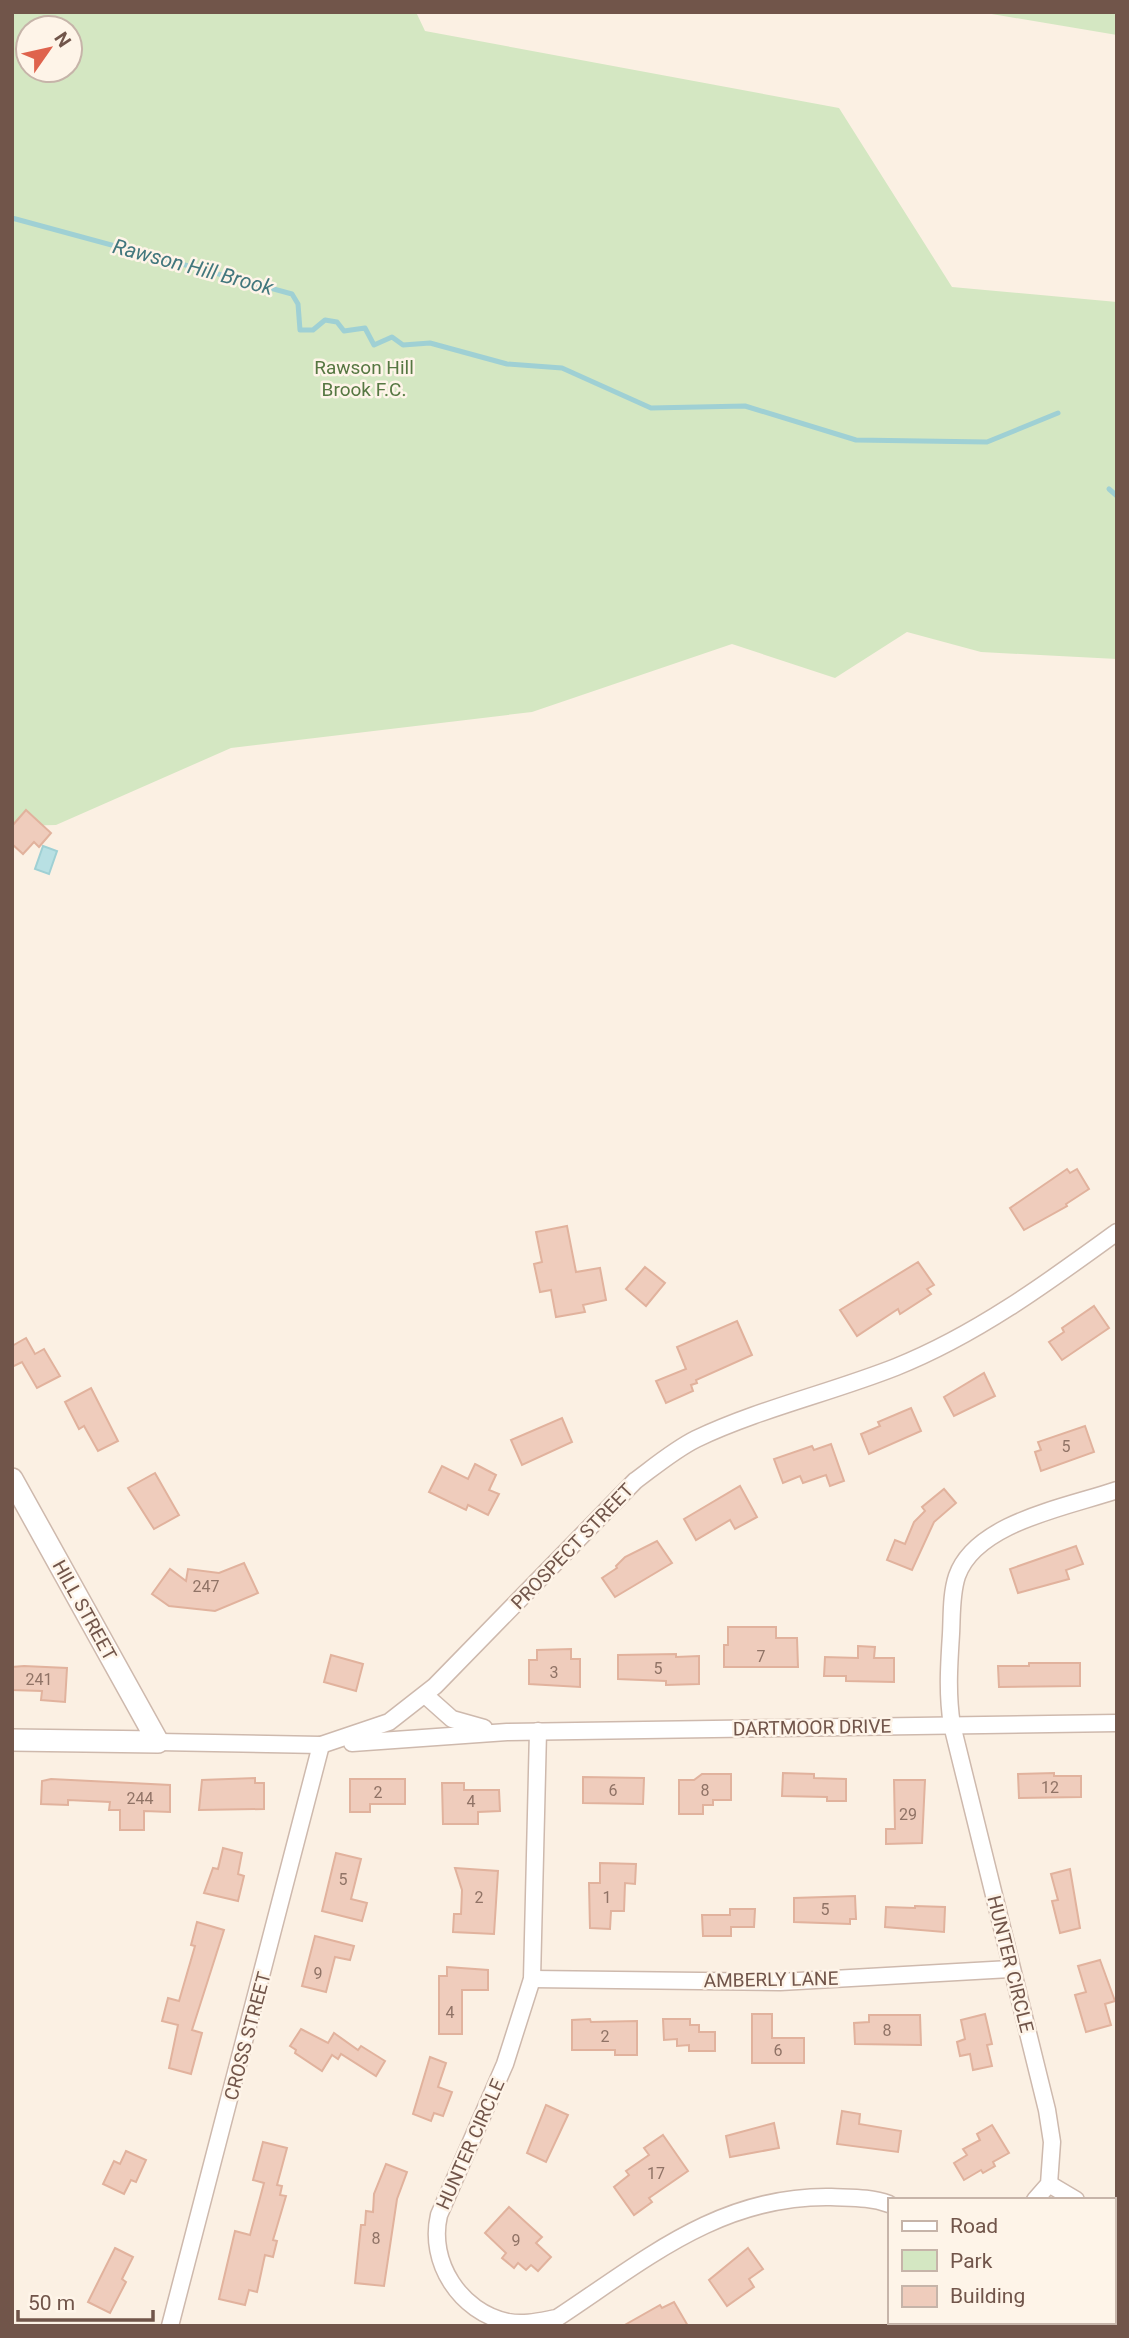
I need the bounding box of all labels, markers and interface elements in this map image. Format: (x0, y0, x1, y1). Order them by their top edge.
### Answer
north arrow (14, 14, 84, 84)
text: N (49, 28, 76, 52)
water label: Rawson Hill Brook (110, 234, 276, 300)
park label: Rawson Hill Brook F.C. (314, 356, 414, 401)
house number: 5 (1062, 1437, 1071, 1456)
street label: PROSPECT STREET (506, 1479, 638, 1614)
street label: HILL STREET (48, 1556, 122, 1665)
house number: 247 (193, 1577, 219, 1596)
house number: 7 (757, 1647, 766, 1666)
house number: 5 (654, 1659, 663, 1678)
house number: 3 (550, 1663, 559, 1682)
house number: 241 (26, 1670, 52, 1689)
street label: DARTMOOR DRIVE (733, 1715, 892, 1740)
house number: 12 (1041, 1778, 1059, 1797)
house number: 6 (609, 1781, 618, 1800)
house number: 8 (701, 1781, 710, 1800)
house number: 2 (374, 1783, 383, 1802)
house number: 244 (127, 1789, 153, 1808)
house number: 4 (467, 1792, 476, 1811)
house number: 29 (899, 1805, 917, 1824)
house number: 5 (339, 1870, 348, 1889)
house number: 2 (475, 1888, 484, 1907)
house number: 1 (603, 1888, 612, 1907)
street label: HUNTER CIRCLE (982, 1893, 1039, 2035)
house number: 5 (821, 1900, 830, 1919)
house number: 9 (314, 1964, 323, 1983)
street label: AMBERLY LANE (704, 1967, 839, 1992)
street label: CROSS STREET (219, 1969, 276, 2103)
house number: 4 (446, 2003, 455, 2022)
house number: 8 (883, 2021, 892, 2040)
house number: 2 (601, 2027, 610, 2046)
house number: 6 (774, 2041, 783, 2060)
street label: HUNTER CIRCLE (431, 2075, 510, 2213)
house number: 17 (647, 2164, 665, 2183)
legend (888, 2198, 1115, 2324)
text: Road (950, 2214, 998, 2238)
house number: 8 (372, 2229, 381, 2248)
house number: 9 (512, 2231, 521, 2250)
text: Park (950, 2249, 993, 2273)
scale bar (18, 2278, 152, 2322)
text: Building (950, 2284, 1025, 2308)
text: 50 m (28, 2291, 75, 2315)

